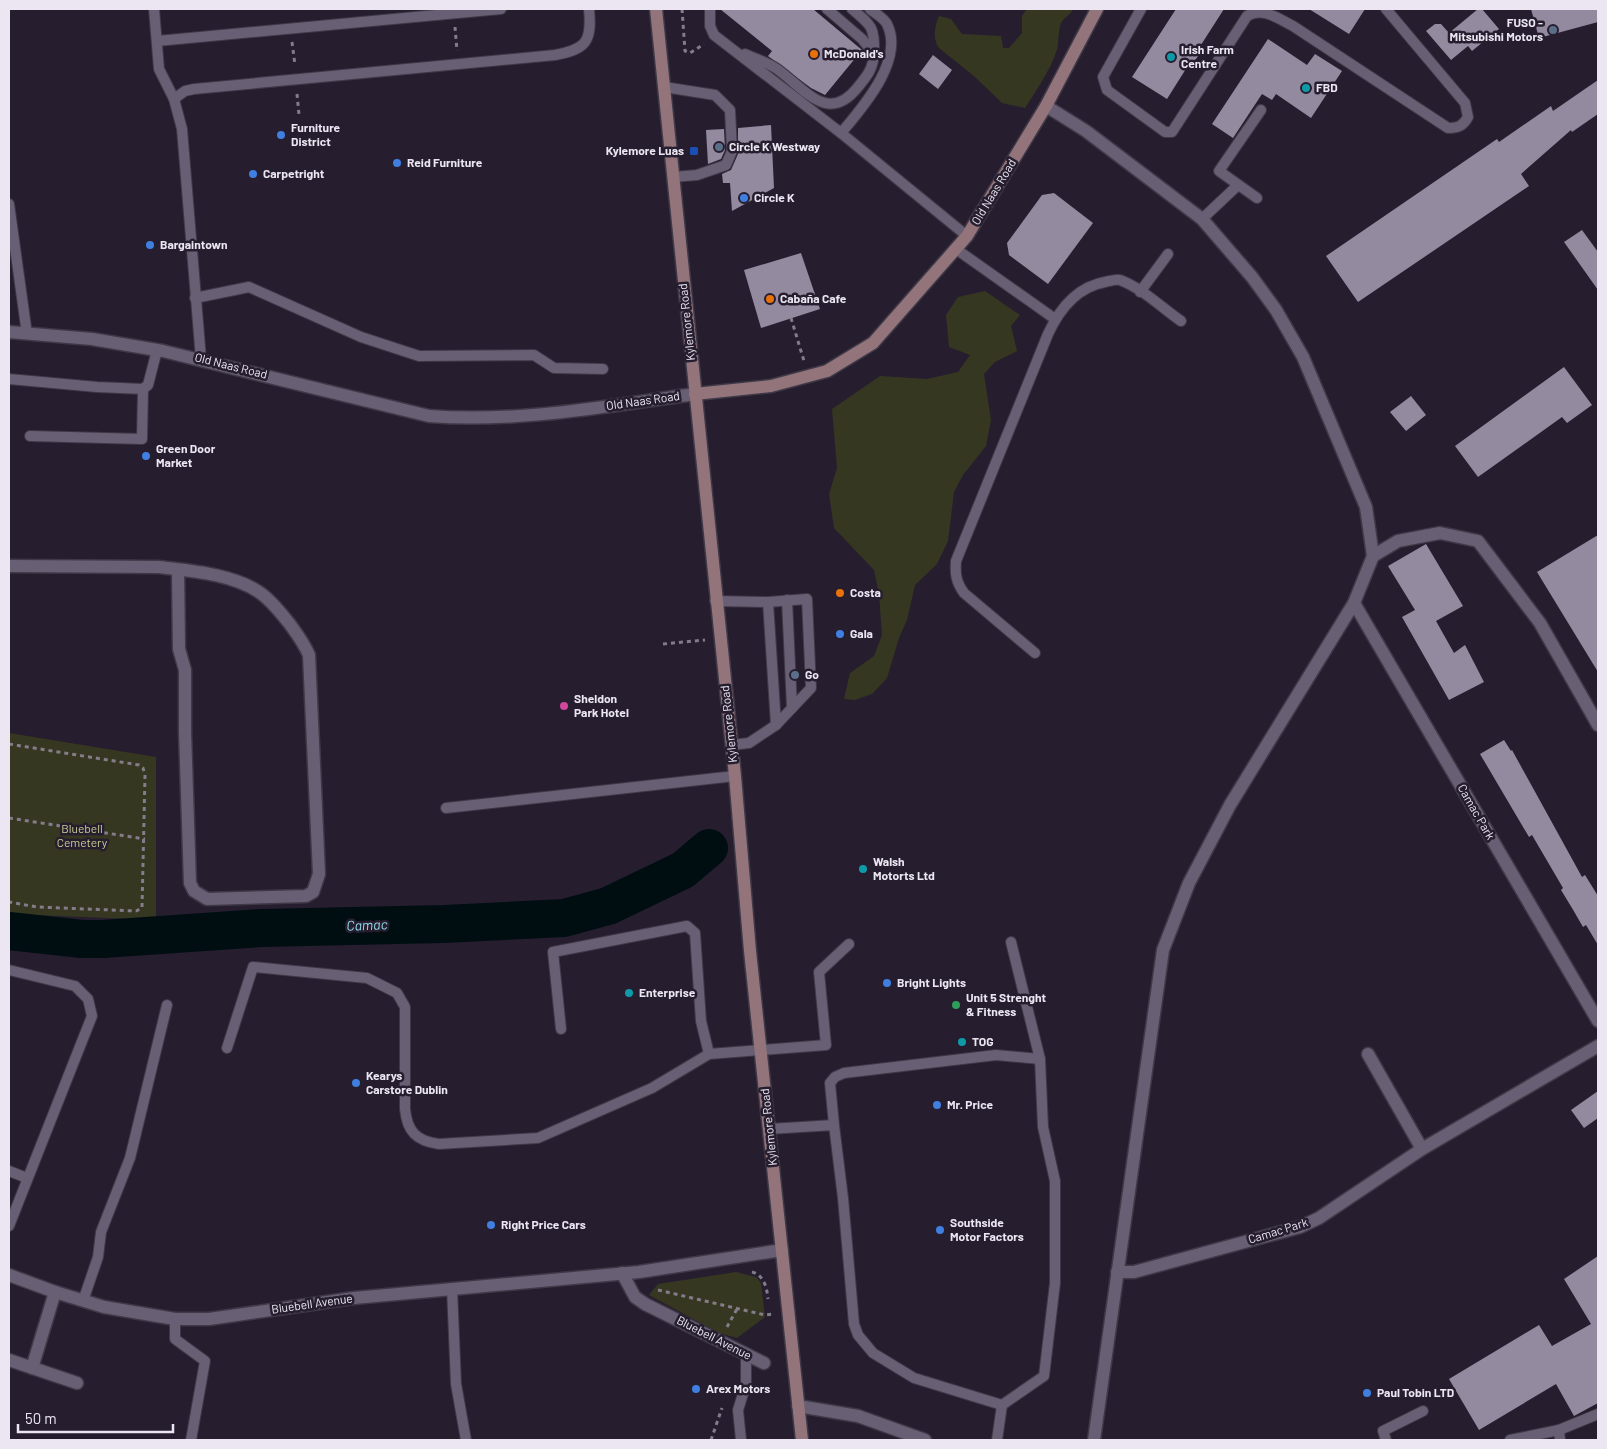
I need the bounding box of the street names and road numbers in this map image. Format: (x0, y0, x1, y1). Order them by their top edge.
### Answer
street label: Old Naas Road (968, 156, 1018, 227)
street label: Kylemore Road (675, 283, 697, 362)
street label: Old Naas Road (194, 349, 269, 381)
street label: Old Naas Road (605, 388, 681, 412)
street label: Kylemore Road (717, 685, 739, 764)
street label: Camac Park (1455, 781, 1498, 842)
street label: Kylemore Road (757, 1088, 779, 1167)
street label: Camac Park (1246, 1214, 1309, 1246)
street label: Bluebell Avenue (270, 1290, 353, 1316)
street label: Bluebell Avenue (675, 1312, 754, 1362)

